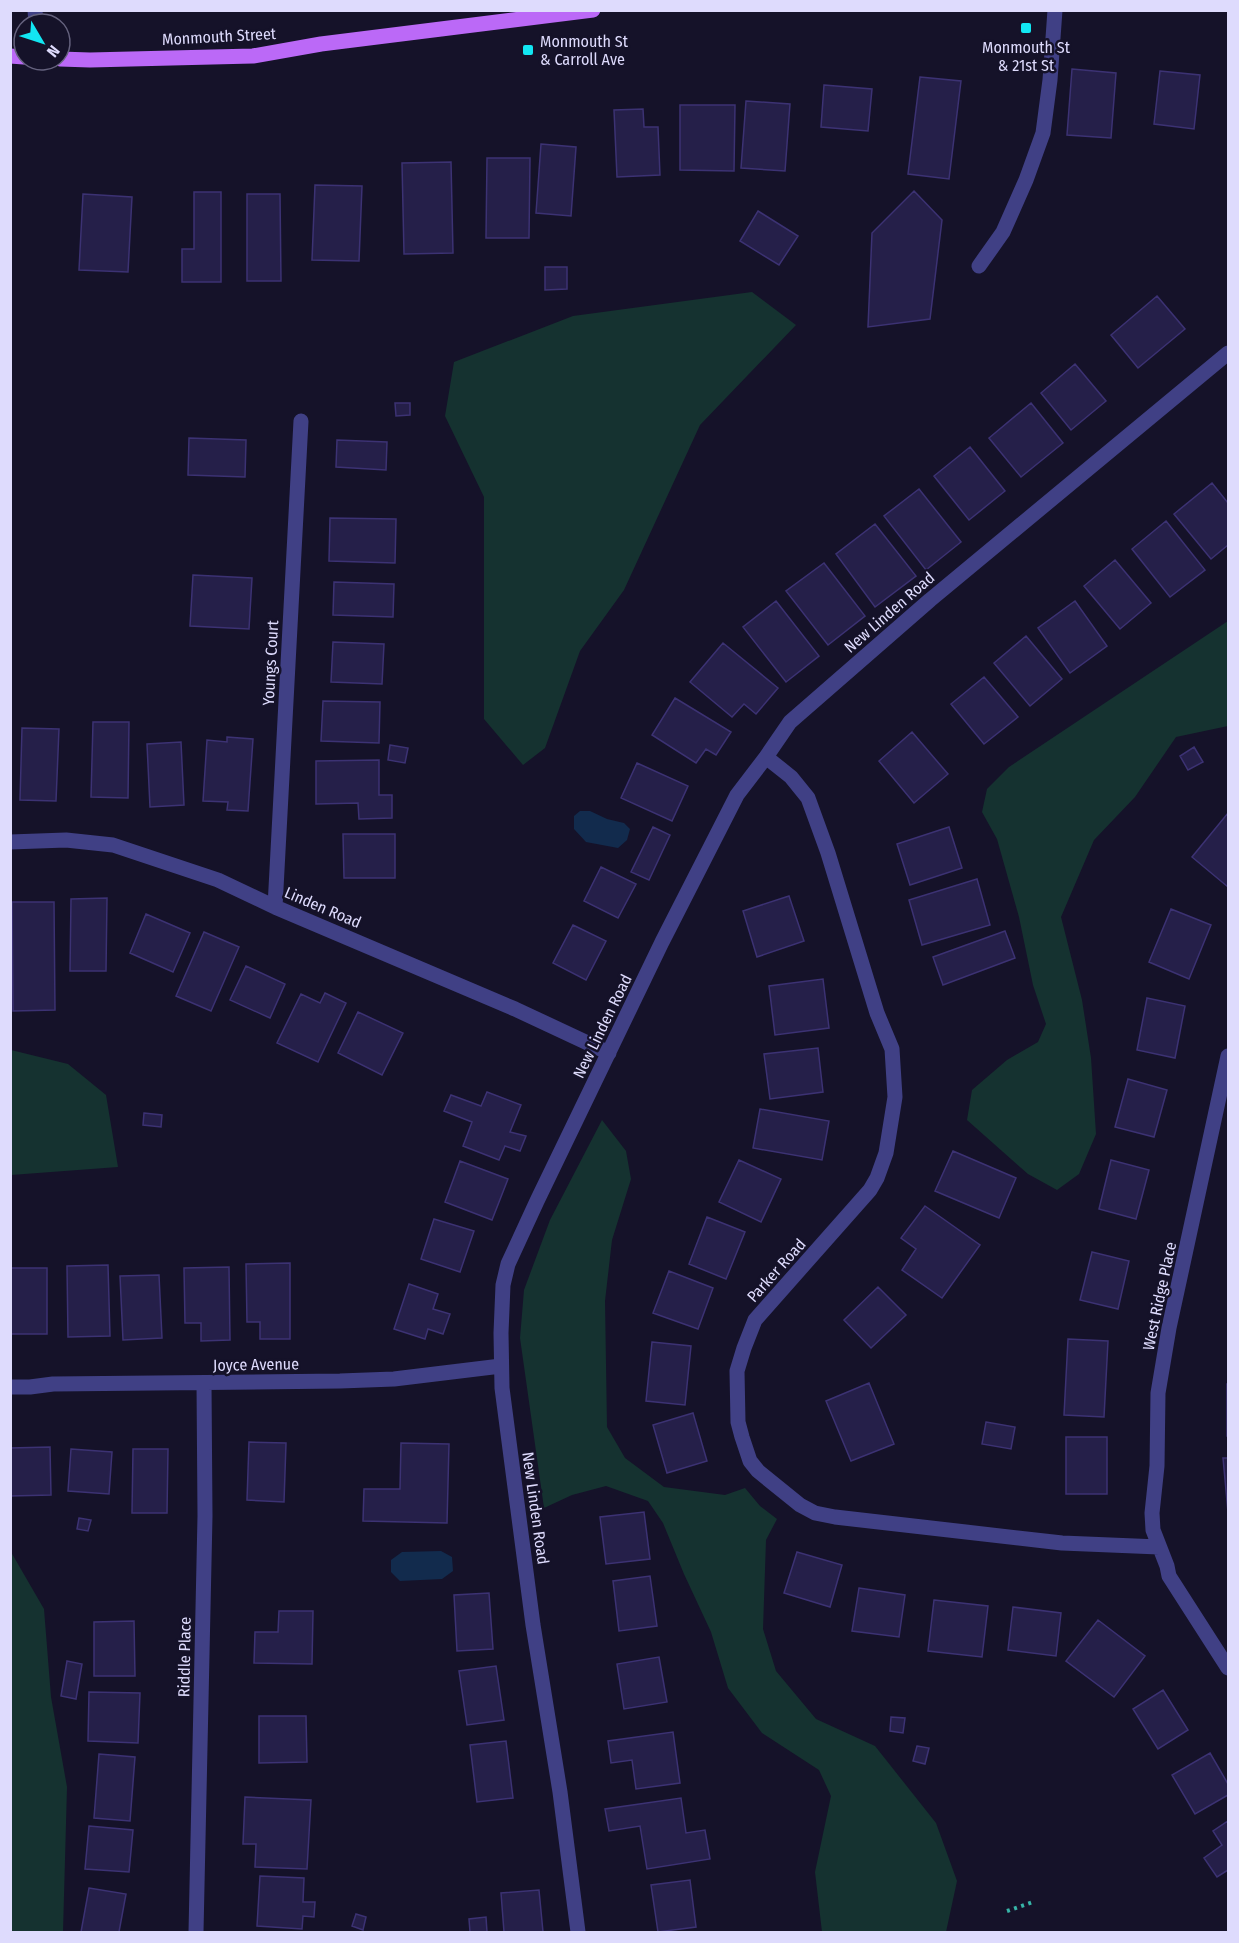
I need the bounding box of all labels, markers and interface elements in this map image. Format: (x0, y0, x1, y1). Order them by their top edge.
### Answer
north arrow (12, 12, 72, 72)
marker: Monmouth St & 21st St (1019, 21, 1033, 35)
street label: Monmouth Street (162, 24, 277, 49)
place label: Monmouth St & Carroll Ave (540, 32, 629, 69)
place label: Monmouth St & 21st St (982, 38, 1071, 75)
text: N (43, 41, 64, 61)
marker: Monmouth St & Carroll Ave (521, 43, 535, 57)
street label: New Linden Road (840, 568, 938, 657)
street label: Youngs Court (259, 619, 282, 706)
street label: Linden Road (282, 883, 364, 932)
street label: New Linden Road (569, 971, 636, 1081)
street label: Parker Road (743, 1235, 810, 1306)
street label: West Ridge Place (1139, 1240, 1180, 1352)
street label: Joyce Avenue (213, 1354, 299, 1375)
street label: New Linden Road (518, 1451, 553, 1565)
street label: Riddle Place (174, 1617, 195, 1697)

